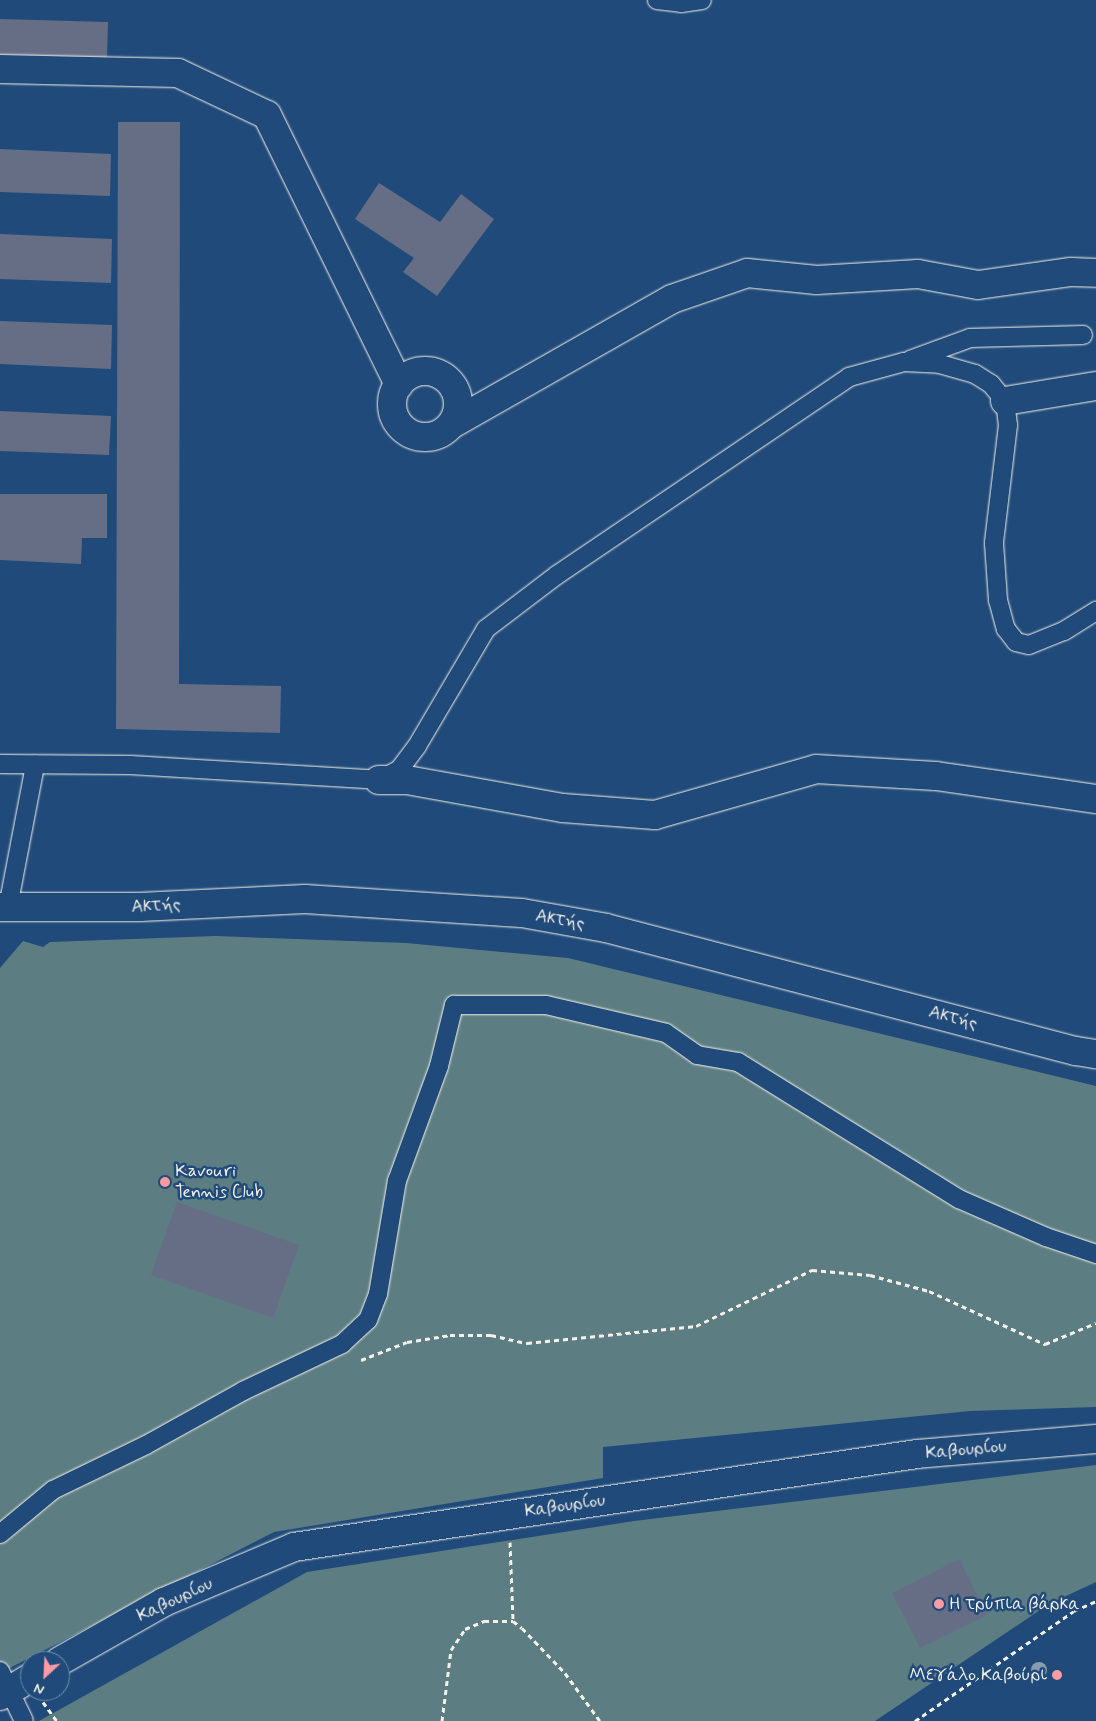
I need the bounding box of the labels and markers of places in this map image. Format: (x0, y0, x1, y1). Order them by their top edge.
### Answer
place label: Kavouri Tennis Club (175, 1161, 267, 1204)
marker: Kavouri Tennis Club (159, 1176, 171, 1188)
place label: Η τρύπια βάρκα (949, 1593, 1080, 1615)
marker: Η τρύπια βάρκα (933, 1598, 945, 1610)
place label: Μεγάλο Καβούρι (909, 1664, 1047, 1686)
marker: Μεγάλο Καβούρι (1051, 1669, 1063, 1681)

